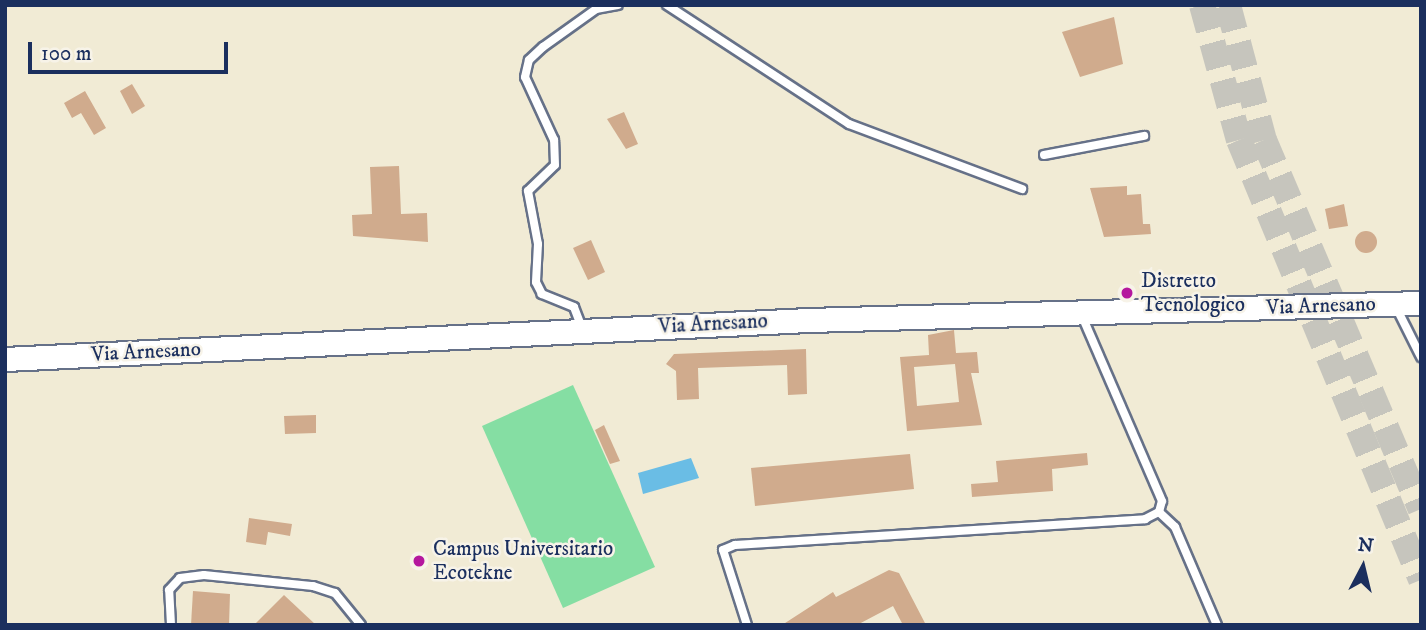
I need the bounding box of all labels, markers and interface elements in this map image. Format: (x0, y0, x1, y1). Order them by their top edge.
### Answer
scale bar (32, 28, 231, 72)
text: 100 m (41, 41, 92, 67)
place label: Distretto Tecnologico (1141, 268, 1245, 318)
marker: Distretto Tecnologico (1119, 285, 1135, 301)
street label: Via Arnesano (1266, 291, 1376, 321)
street label: Via Arnesano (658, 309, 768, 339)
street label: Via Arnesano (91, 337, 201, 367)
north arrow (1328, 532, 1398, 602)
text: N (1356, 533, 1375, 558)
place label: Campus Universitario Ecotekne (433, 536, 613, 586)
marker: Campus Universitario Ecotekne (411, 553, 427, 569)

